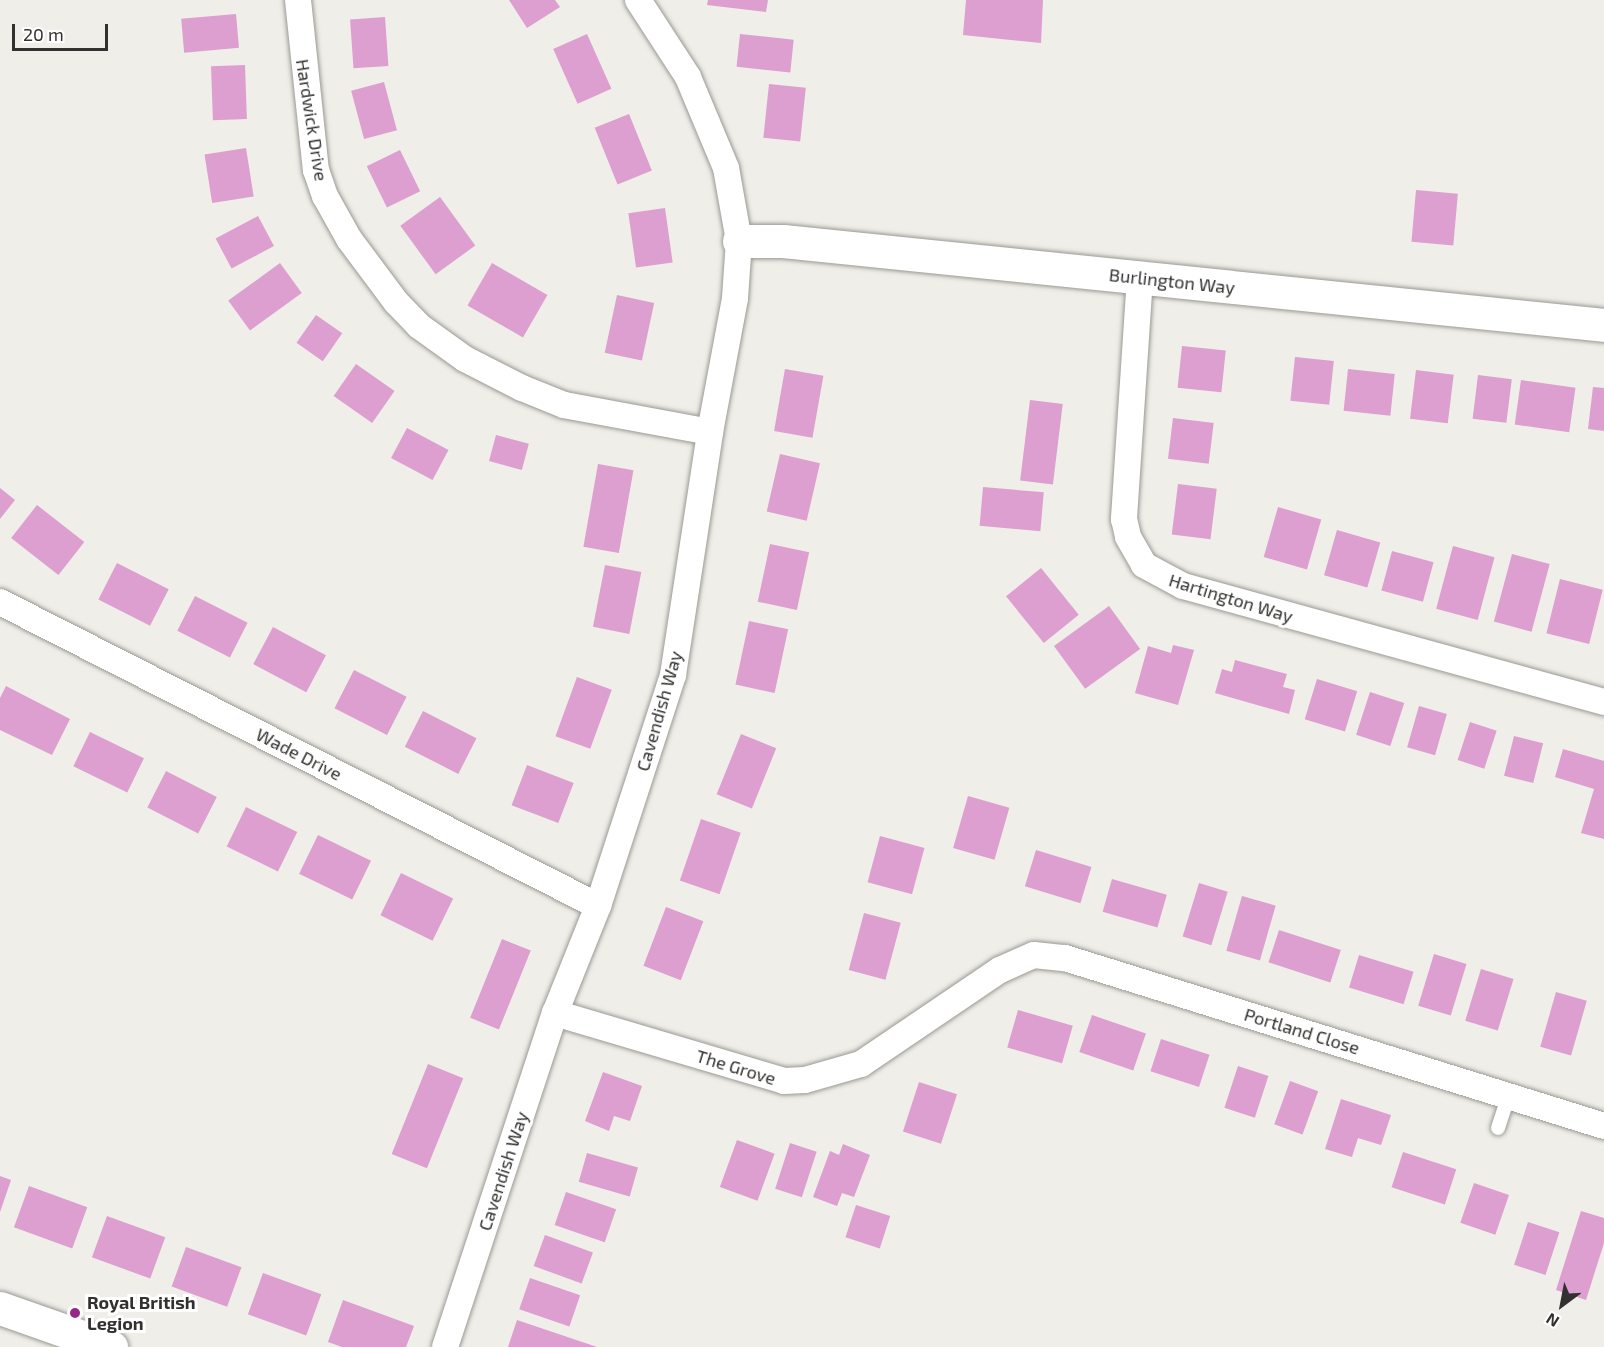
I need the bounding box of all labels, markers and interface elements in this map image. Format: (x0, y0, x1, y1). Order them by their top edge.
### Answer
scale bar (15, 12, 111, 50)
text: 20 m (23, 23, 64, 45)
street label: Hardwick Drive (292, 57, 332, 183)
street label: Burlington Way (1108, 264, 1236, 298)
street label: Hartington Way (1166, 569, 1296, 627)
street label: Cavendish Way (631, 648, 687, 774)
street label: Wade Drive (252, 723, 346, 785)
street label: Portland Close (1242, 1003, 1362, 1059)
street label: The Grove (694, 1045, 778, 1089)
street label: Cavendish Way (474, 1109, 532, 1233)
north arrow (1532, 1275, 1592, 1335)
place label: Royal British Legion (87, 1292, 196, 1334)
marker: Royal British Legion (68, 1306, 82, 1320)
text: N (1542, 1310, 1562, 1332)

